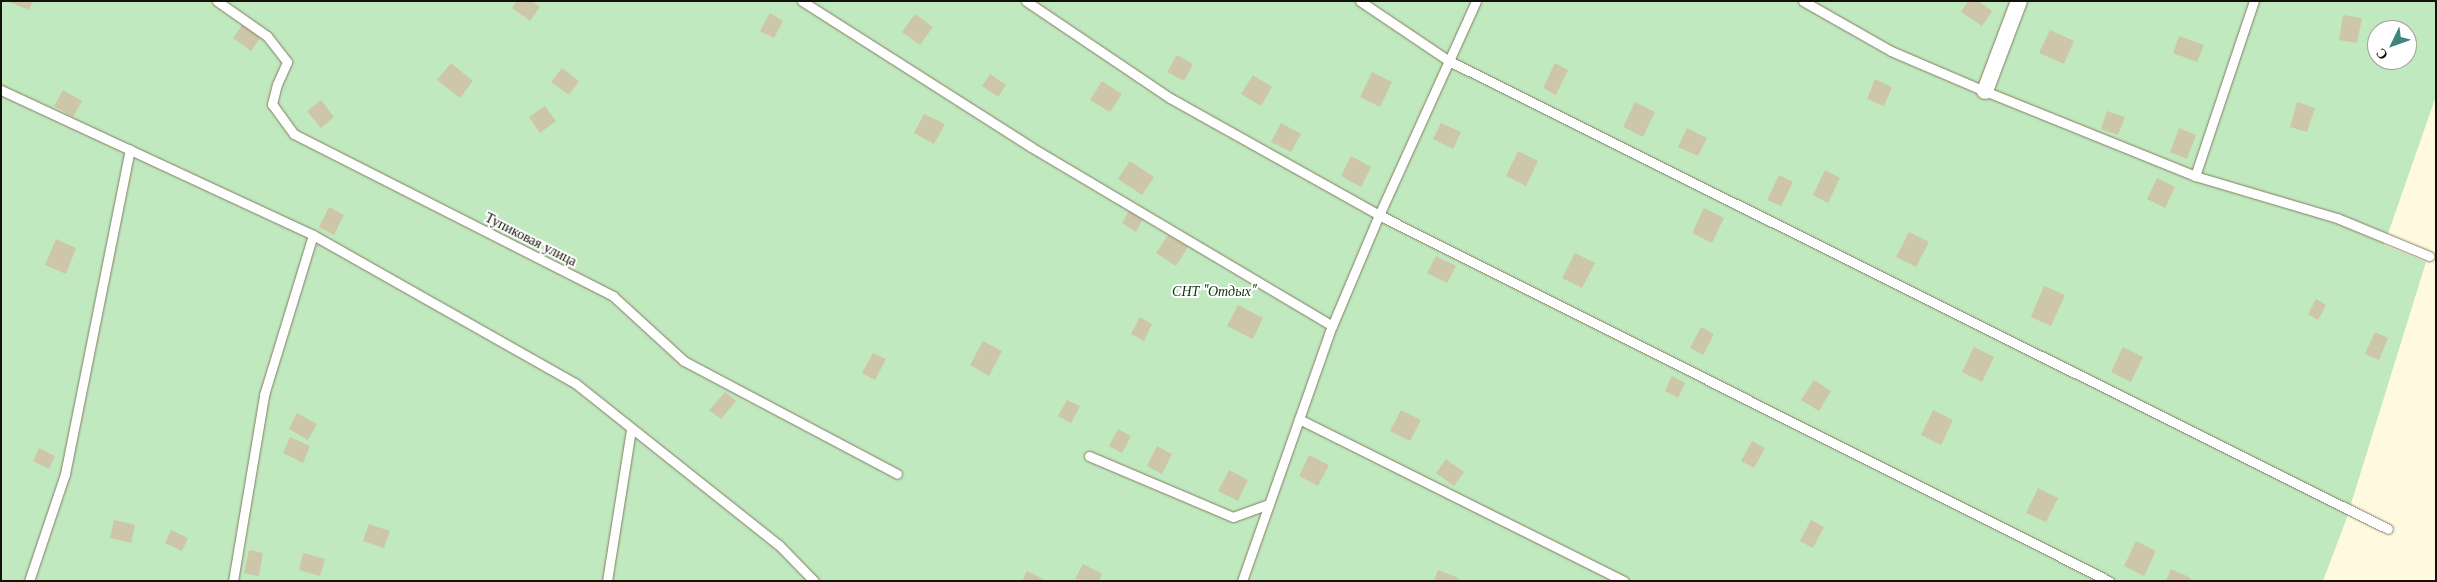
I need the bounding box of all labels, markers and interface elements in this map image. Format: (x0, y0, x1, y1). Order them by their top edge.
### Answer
north arrow (2367, 20, 2417, 70)
text: С (2372, 45, 2392, 64)
street label: Тупиковая улица (482, 209, 580, 269)
park label: СНТ "Отдых" (1172, 283, 1256, 299)

